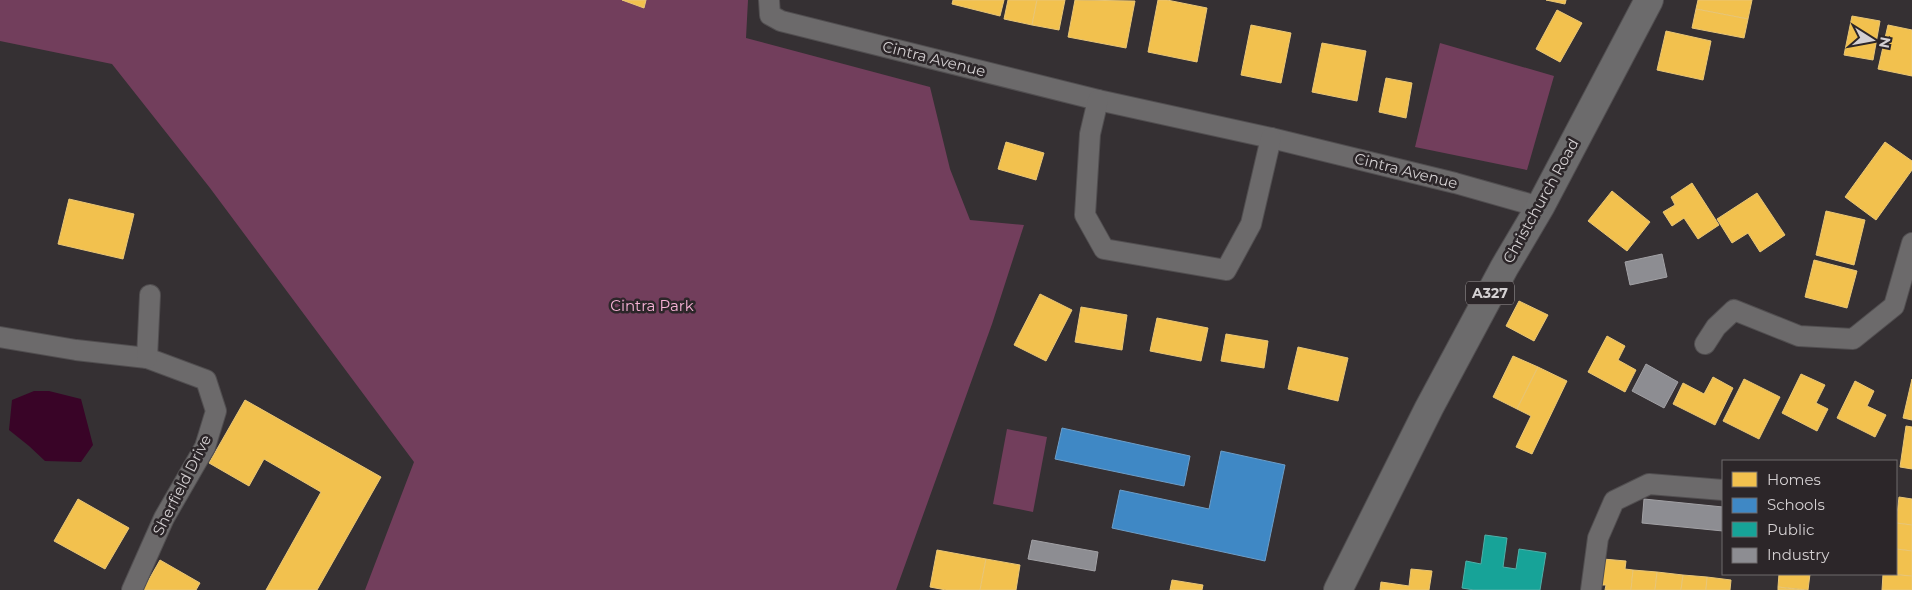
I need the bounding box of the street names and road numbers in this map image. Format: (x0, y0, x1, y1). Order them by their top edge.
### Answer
street label: Cintra Avenue (881, 37, 988, 81)
street label: Christchurch Road (1498, 135, 1583, 267)
street label: Cintra Avenue (1353, 149, 1460, 193)
road number: A327 (1466, 282, 1514, 304)
street label: Sherfield Drive (148, 431, 215, 538)

